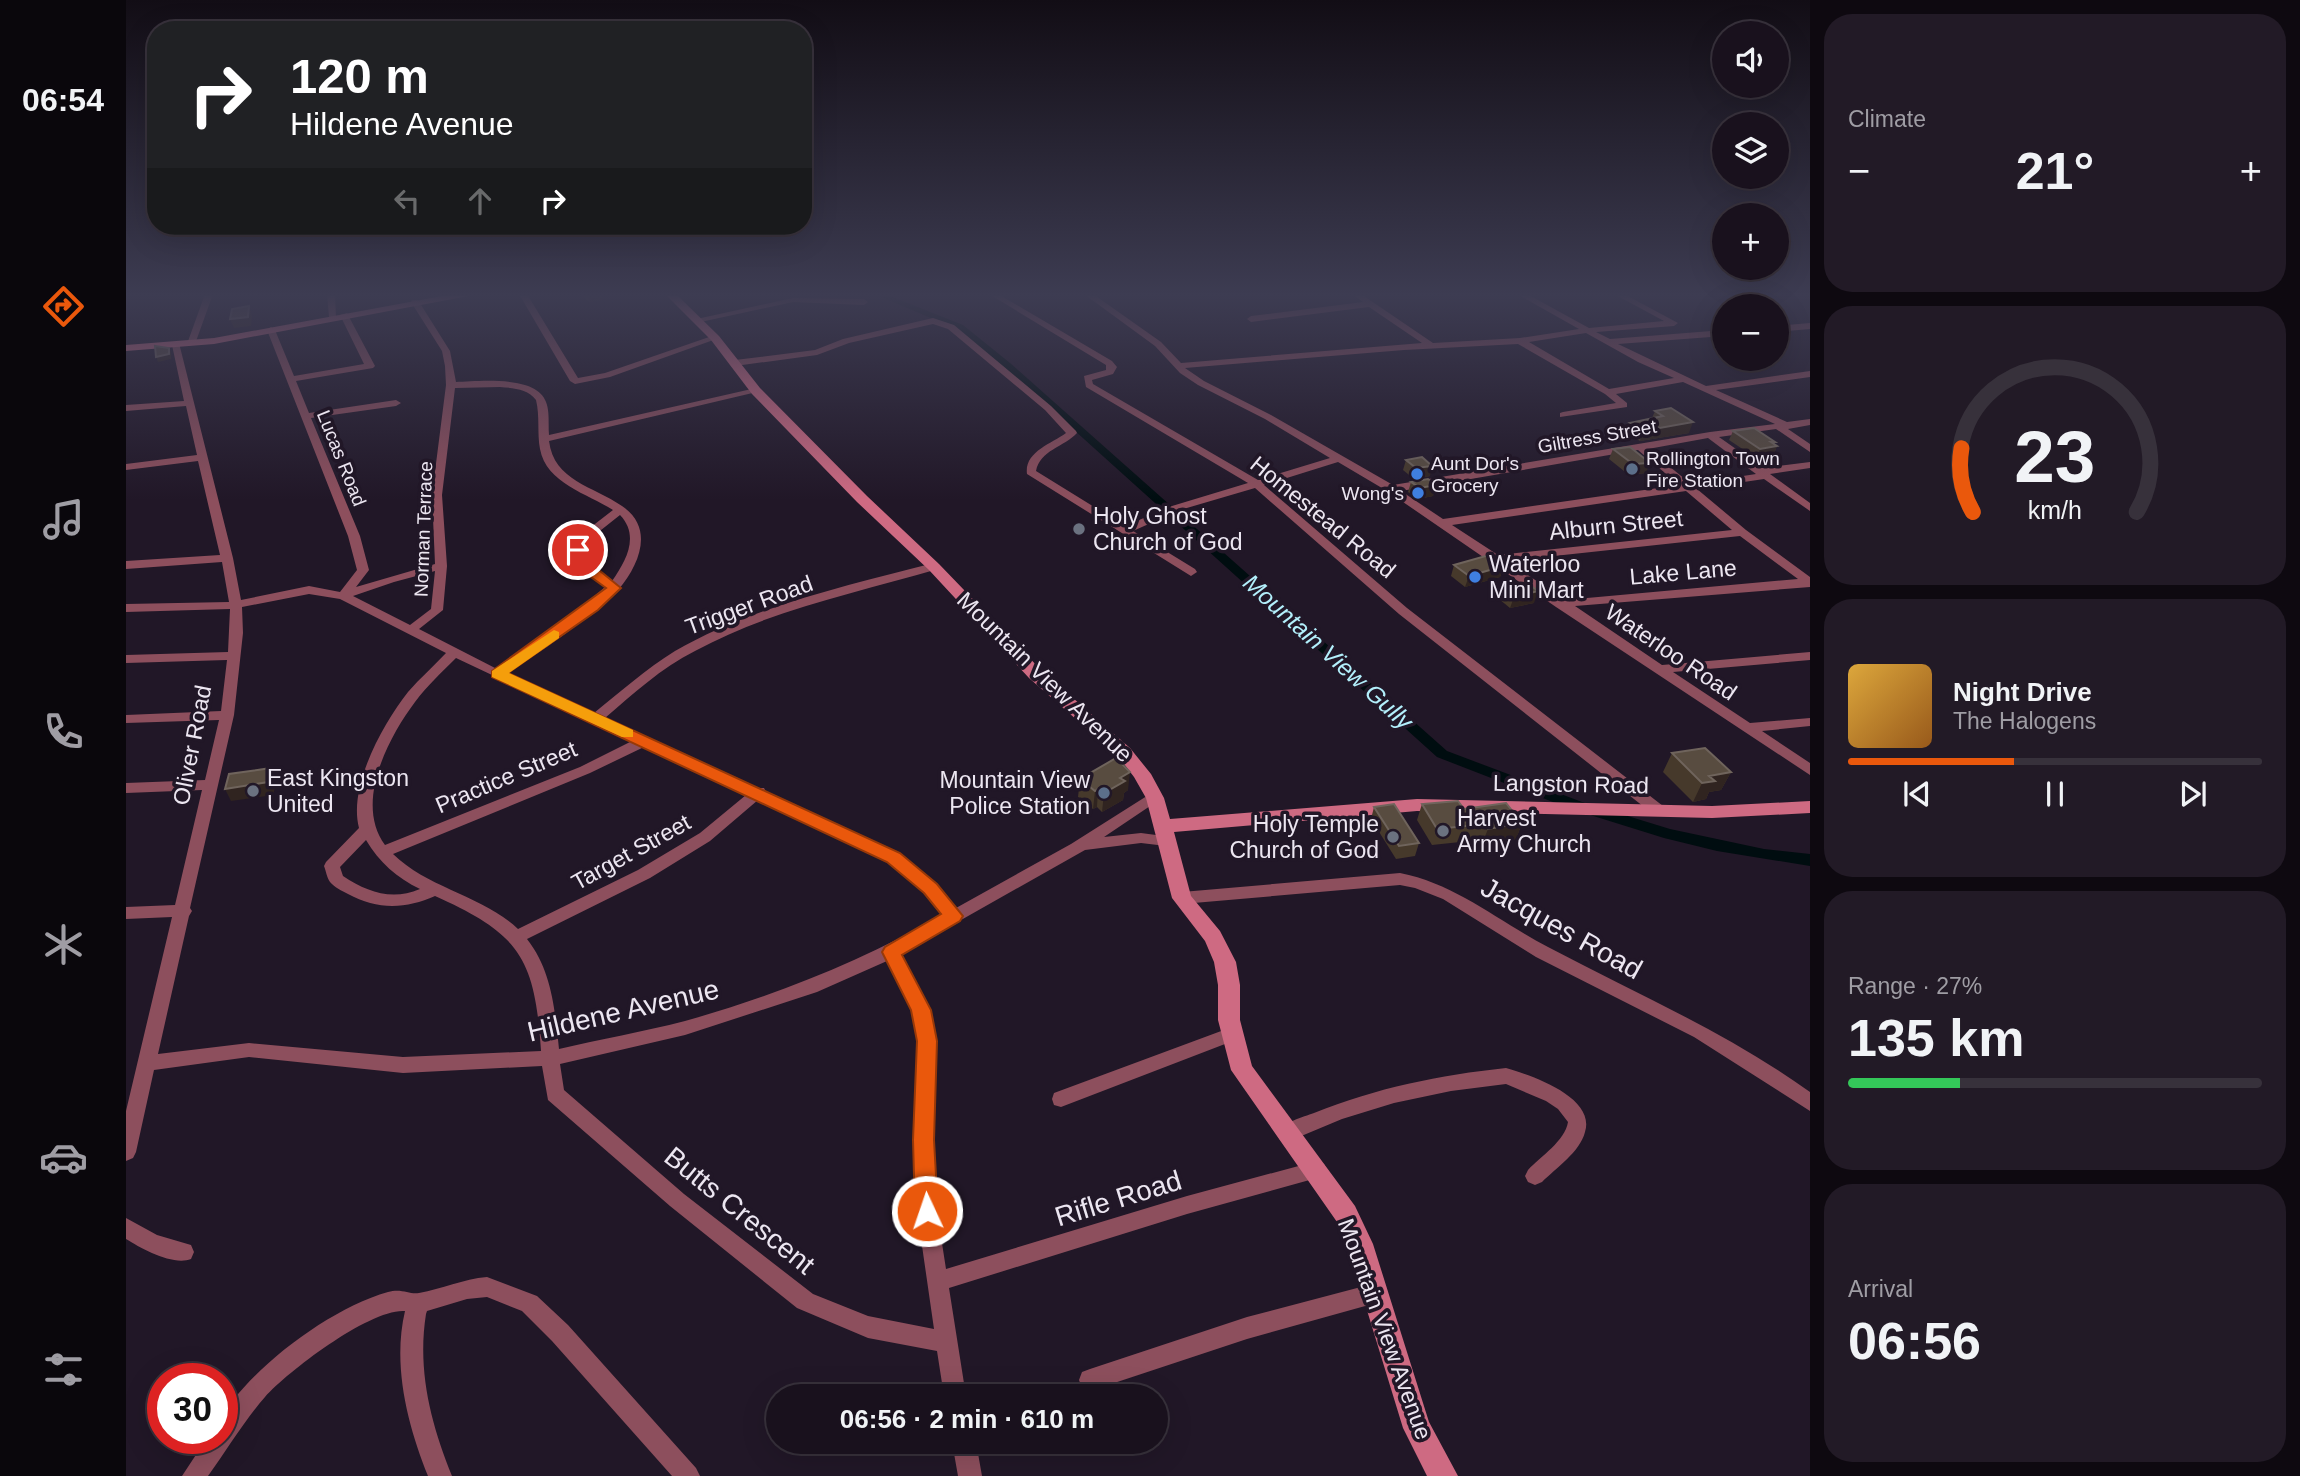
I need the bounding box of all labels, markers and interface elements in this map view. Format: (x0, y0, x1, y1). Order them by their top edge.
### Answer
map controls (1712, 21, 1789, 371)
button: sound (1712, 21, 1789, 98)
icon: right (175, 49, 266, 140)
text: 120 m (290, 49, 429, 103)
text: 06:54 (22, 82, 104, 118)
text: Hildene Avenue (290, 106, 514, 142)
text: Climate (1848, 106, 1926, 132)
button: layers (1712, 112, 1789, 189)
text: 21° (2016, 142, 2094, 200)
text: − (1848, 150, 1870, 192)
text: + (2240, 150, 2262, 192)
icon: left (388, 182, 426, 220)
icon: ahead (461, 182, 499, 220)
icon: right (534, 182, 572, 220)
button: + (1712, 203, 1789, 280)
icon: directions (39, 282, 88, 331)
button: − (1712, 294, 1789, 371)
street label: Lucas Road (313, 407, 370, 509)
street label: Giltress Street (1536, 416, 1659, 457)
text: 23 (2015, 416, 2095, 497)
place label: Rollington Town Fire Station (1646, 448, 1780, 491)
street label: Homestead Road (1245, 451, 1401, 583)
place label: Aunt Dor's Grocery (1431, 453, 1519, 496)
street label: Norman Terrace (411, 461, 436, 597)
marker: Rollington Town Fire Station (1624, 461, 1640, 477)
marker: Aunt Dor's Grocery (1409, 466, 1425, 482)
place label: Wong's (1342, 483, 1404, 504)
marker: Wong's (1410, 485, 1426, 501)
icon: music (39, 495, 88, 544)
text: km/h (2028, 495, 2082, 523)
place label: Holy Ghost Church of God (1093, 503, 1243, 555)
street label: Alburn Street (1548, 505, 1685, 545)
pin (548, 520, 608, 580)
marker: Holy Ghost Church of God (1071, 521, 1087, 537)
icon: arrive (559, 531, 597, 569)
place label: Waterloo Mini Mart (1489, 551, 1584, 603)
street label: Lake Lane (1628, 554, 1738, 590)
water label: Mountain View Gully (1238, 569, 1420, 736)
marker: Waterloo Mini Mart (1467, 569, 1483, 585)
street label: Trigger Road (682, 570, 816, 640)
street label: Mountain View Avenue (952, 587, 1138, 767)
street label: Waterloo Road (1600, 599, 1742, 705)
text: Night Drive (1953, 677, 2092, 707)
street label: Oliver Road (168, 683, 216, 807)
icon: phone (39, 707, 88, 756)
text: The Halogens (1953, 708, 2096, 734)
street label: Practice Street (431, 735, 581, 818)
place label: East Kingston United (267, 765, 409, 817)
place label: Mountain View Police Station (940, 767, 1090, 819)
street label: Langston Road (1493, 770, 1649, 798)
icon: previous (1898, 775, 1936, 813)
icon: pause (2036, 775, 2074, 813)
icon: next (2174, 775, 2212, 813)
marker: East Kingston United (245, 783, 261, 799)
marker: Mountain View Police Station (1096, 785, 1112, 801)
place label: Harvest Army Church (1457, 805, 1591, 857)
street label: Target Street (567, 808, 695, 895)
place label: Holy Temple Church of God (1229, 811, 1379, 863)
marker: Harvest Army Church (1435, 823, 1451, 839)
marker: Holy Temple Church of God (1385, 829, 1401, 845)
street label: Jacques Road (1476, 871, 1648, 985)
icon: climate (39, 920, 88, 969)
street label: Hildene Avenue (524, 973, 722, 1048)
text: Range · 27% (1848, 973, 1982, 999)
text: 135 km (1848, 1009, 2024, 1067)
icon: car (39, 1133, 88, 1182)
street label: Butts Crescent (659, 1141, 821, 1280)
street label: Rifle Road (1051, 1165, 1185, 1232)
position arrow (890, 1174, 964, 1248)
street label: Mountain View Avenue (1333, 1215, 1437, 1443)
text: Arrival (1848, 1276, 1913, 1302)
text: 06:56 (1848, 1312, 1981, 1370)
icon: filters (39, 1345, 88, 1394)
speed limit sign: 30 (147, 1363, 238, 1454)
text: 06:56 · 2 min · 610 m (840, 1404, 1094, 1434)

